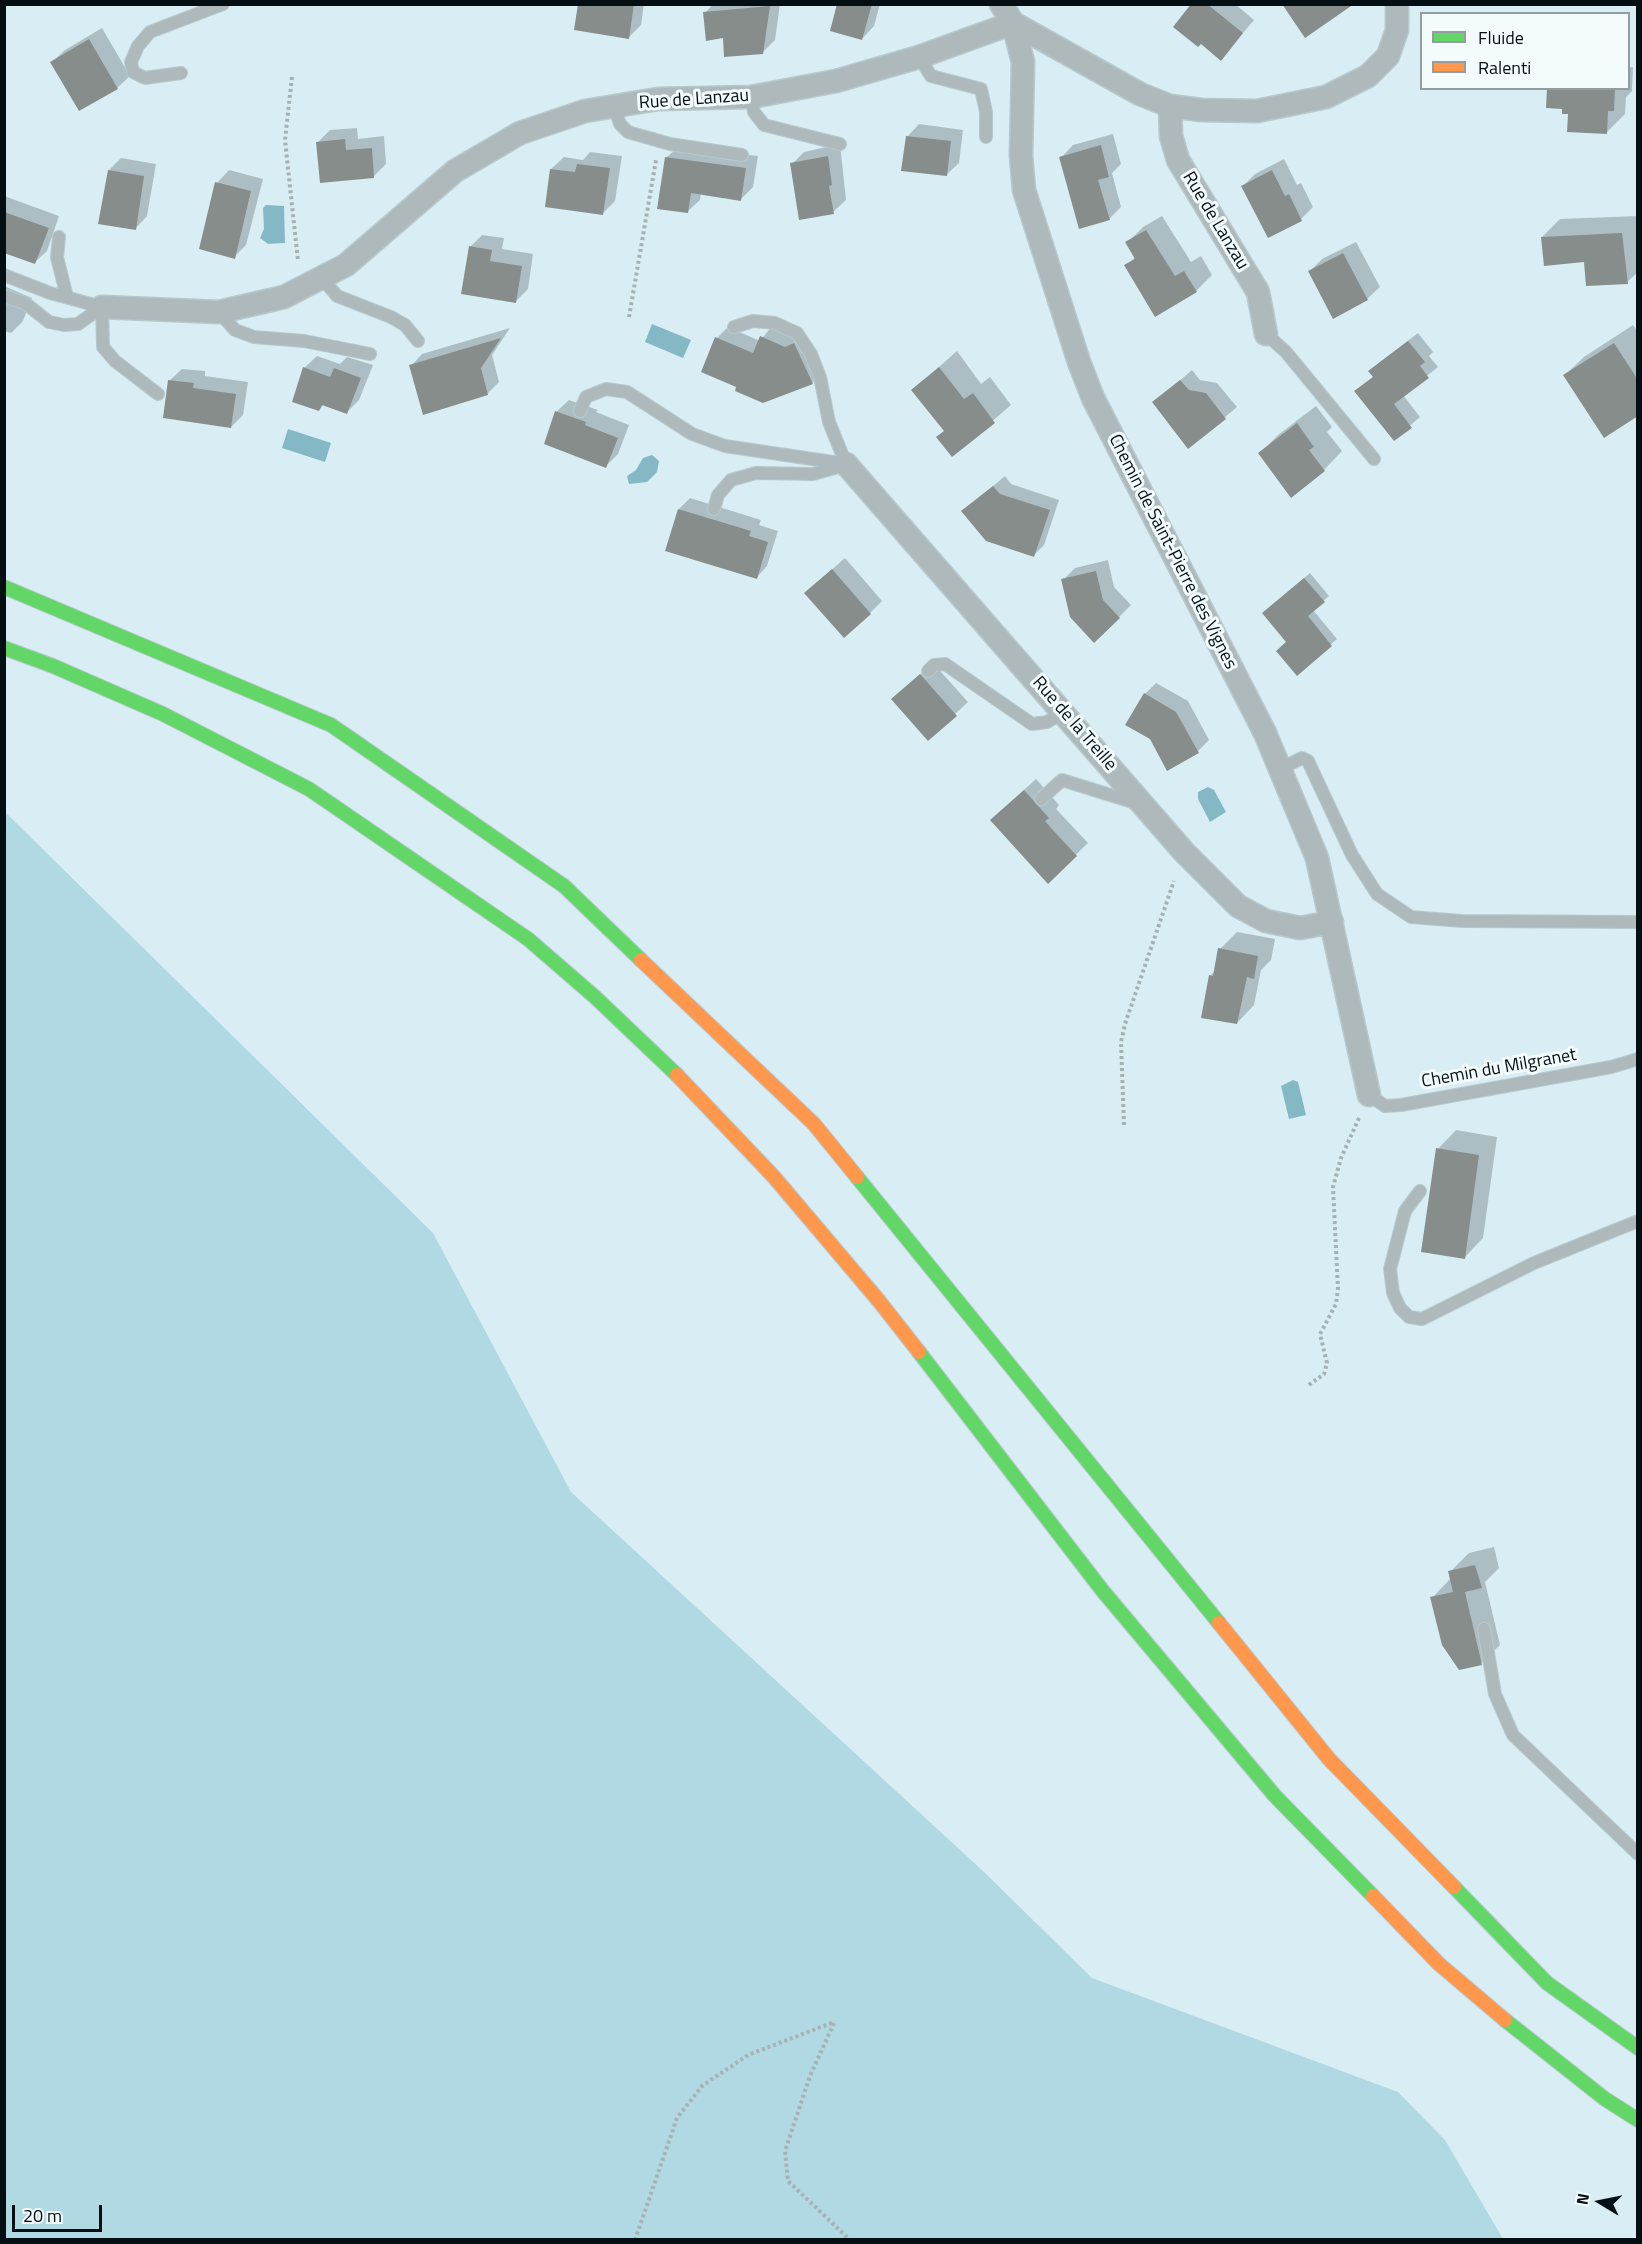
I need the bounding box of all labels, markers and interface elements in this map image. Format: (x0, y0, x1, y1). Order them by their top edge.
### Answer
legend (1420, 12, 1630, 90)
text: Fluide (1478, 24, 1524, 51)
text: Ralenti (1478, 54, 1531, 81)
street label: Rue de Lanzau (638, 85, 750, 115)
street label: Rue de Lanzau (1177, 168, 1253, 274)
street label: Chemin de Saint-Pierre des Vignes (1103, 431, 1241, 673)
street label: Rue de la Treille (1027, 672, 1121, 776)
street label: Chemin du Milgranet (1420, 1045, 1578, 1093)
north arrow (1570, 2172, 1630, 2232)
text: N (1569, 2191, 1595, 2206)
scale bar (15, 2193, 105, 2231)
text: 20 m (23, 2202, 62, 2229)

